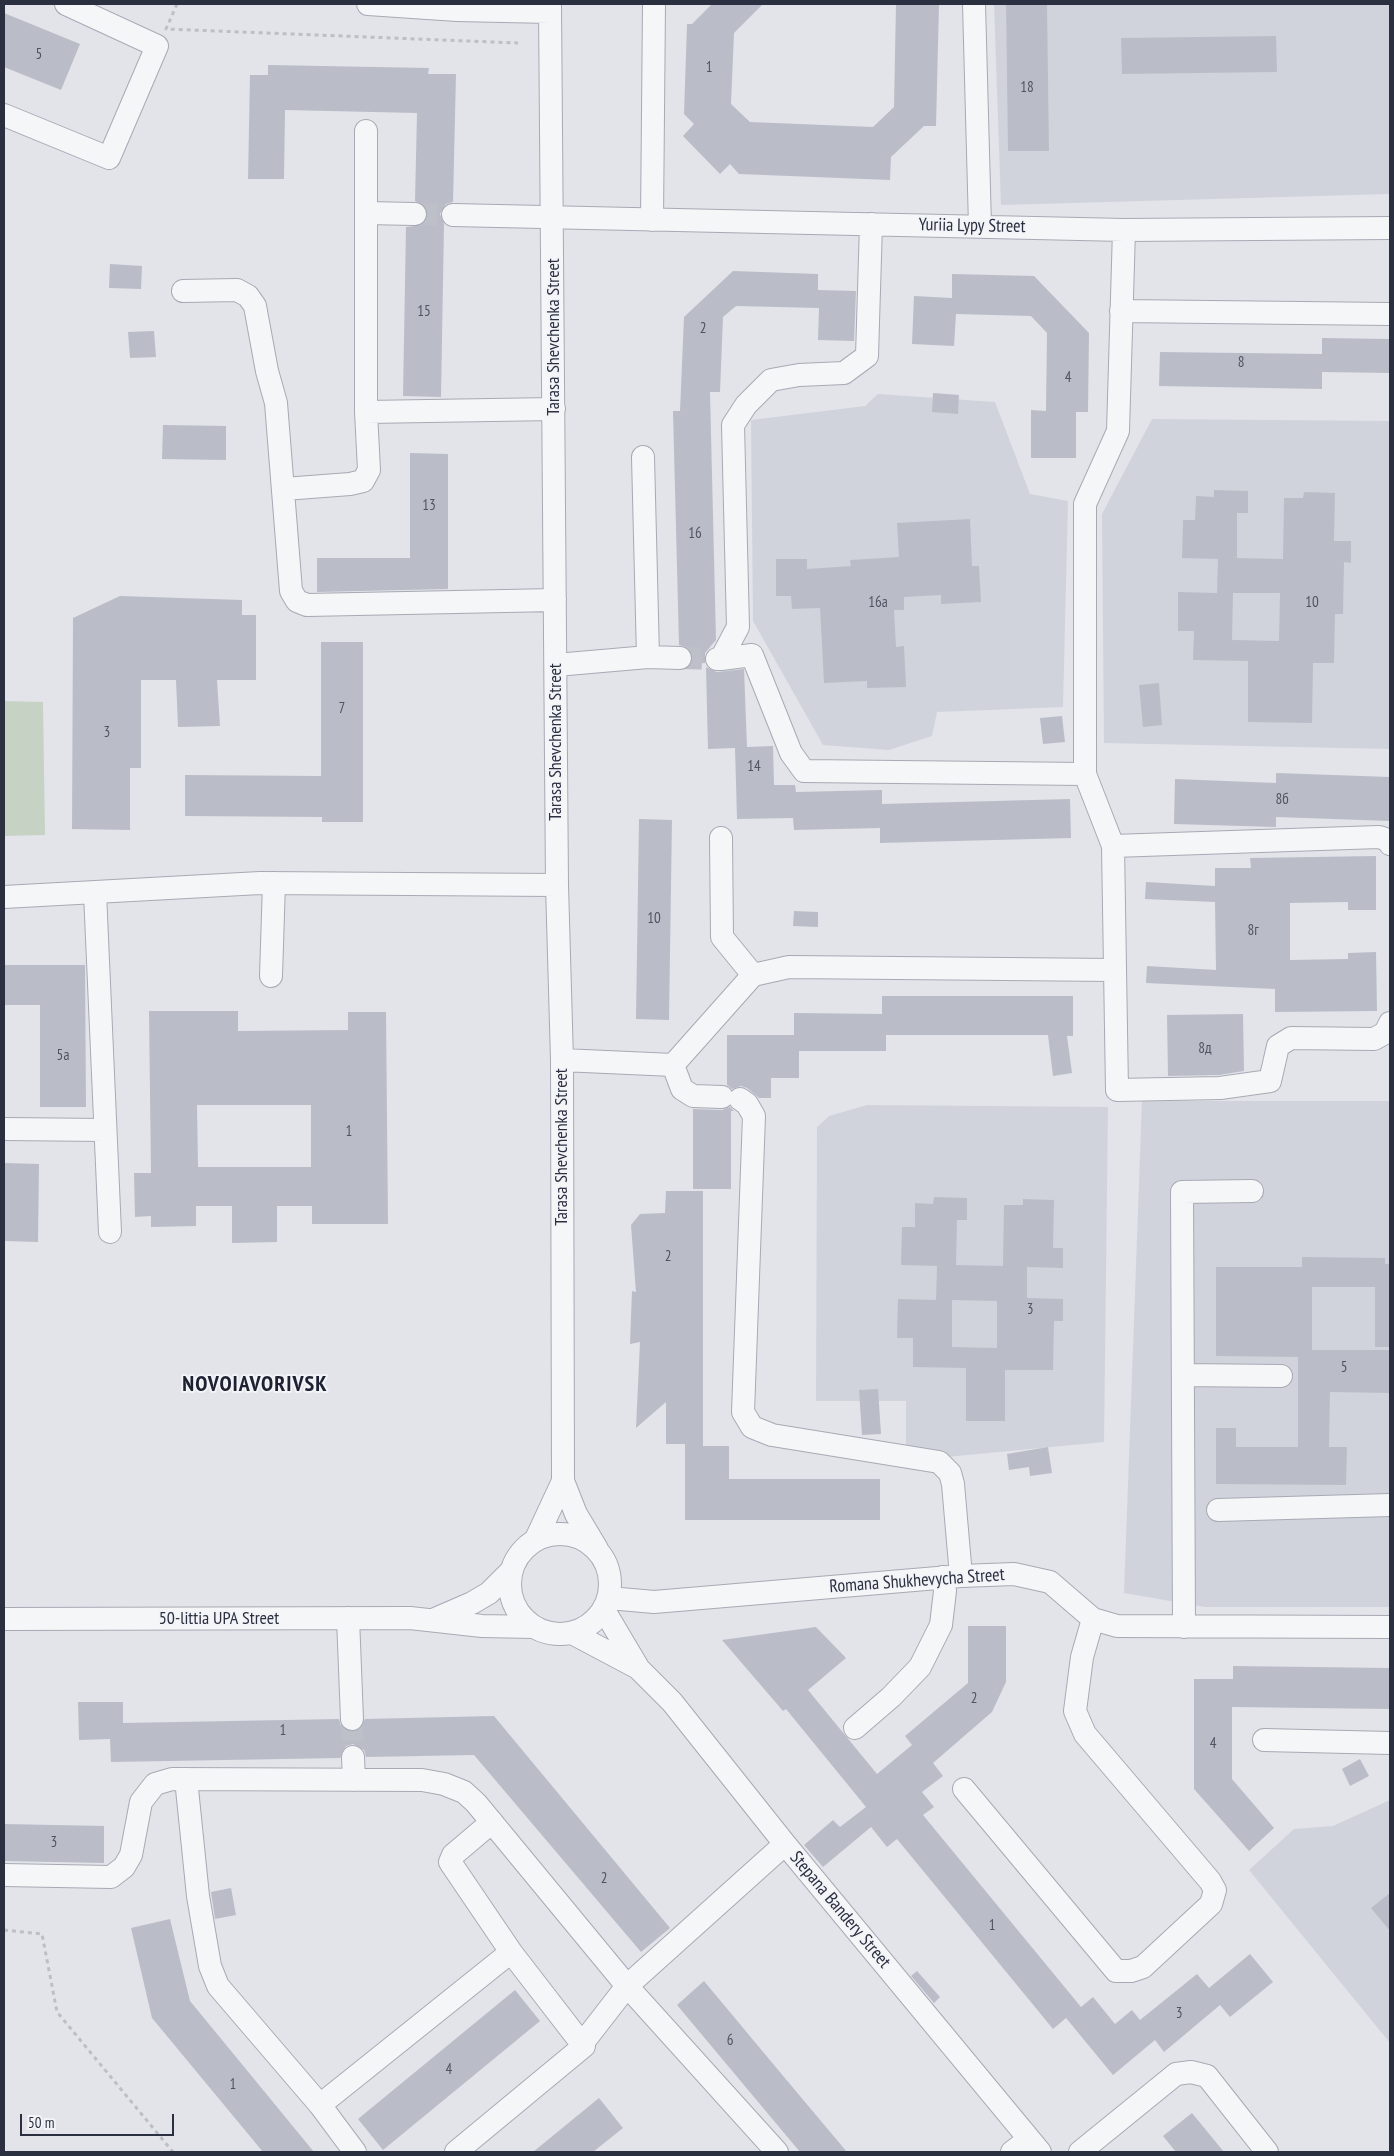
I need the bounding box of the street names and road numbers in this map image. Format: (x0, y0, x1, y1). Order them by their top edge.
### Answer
street label: Yuriia Lypy Street (918, 214, 1026, 238)
street label: Tarasa Shevchenka Street (543, 258, 565, 416)
street label: Tarasa Shevchenka Street (545, 663, 567, 821)
street label: Tarasa Shevchenka Street (551, 1068, 573, 1226)
street label: Romana Shukhevycha Street (829, 1564, 1005, 1598)
street label: 50-littia UPA Street (159, 1608, 279, 1630)
street label: Stepana Bandery Street (785, 1847, 895, 1973)

